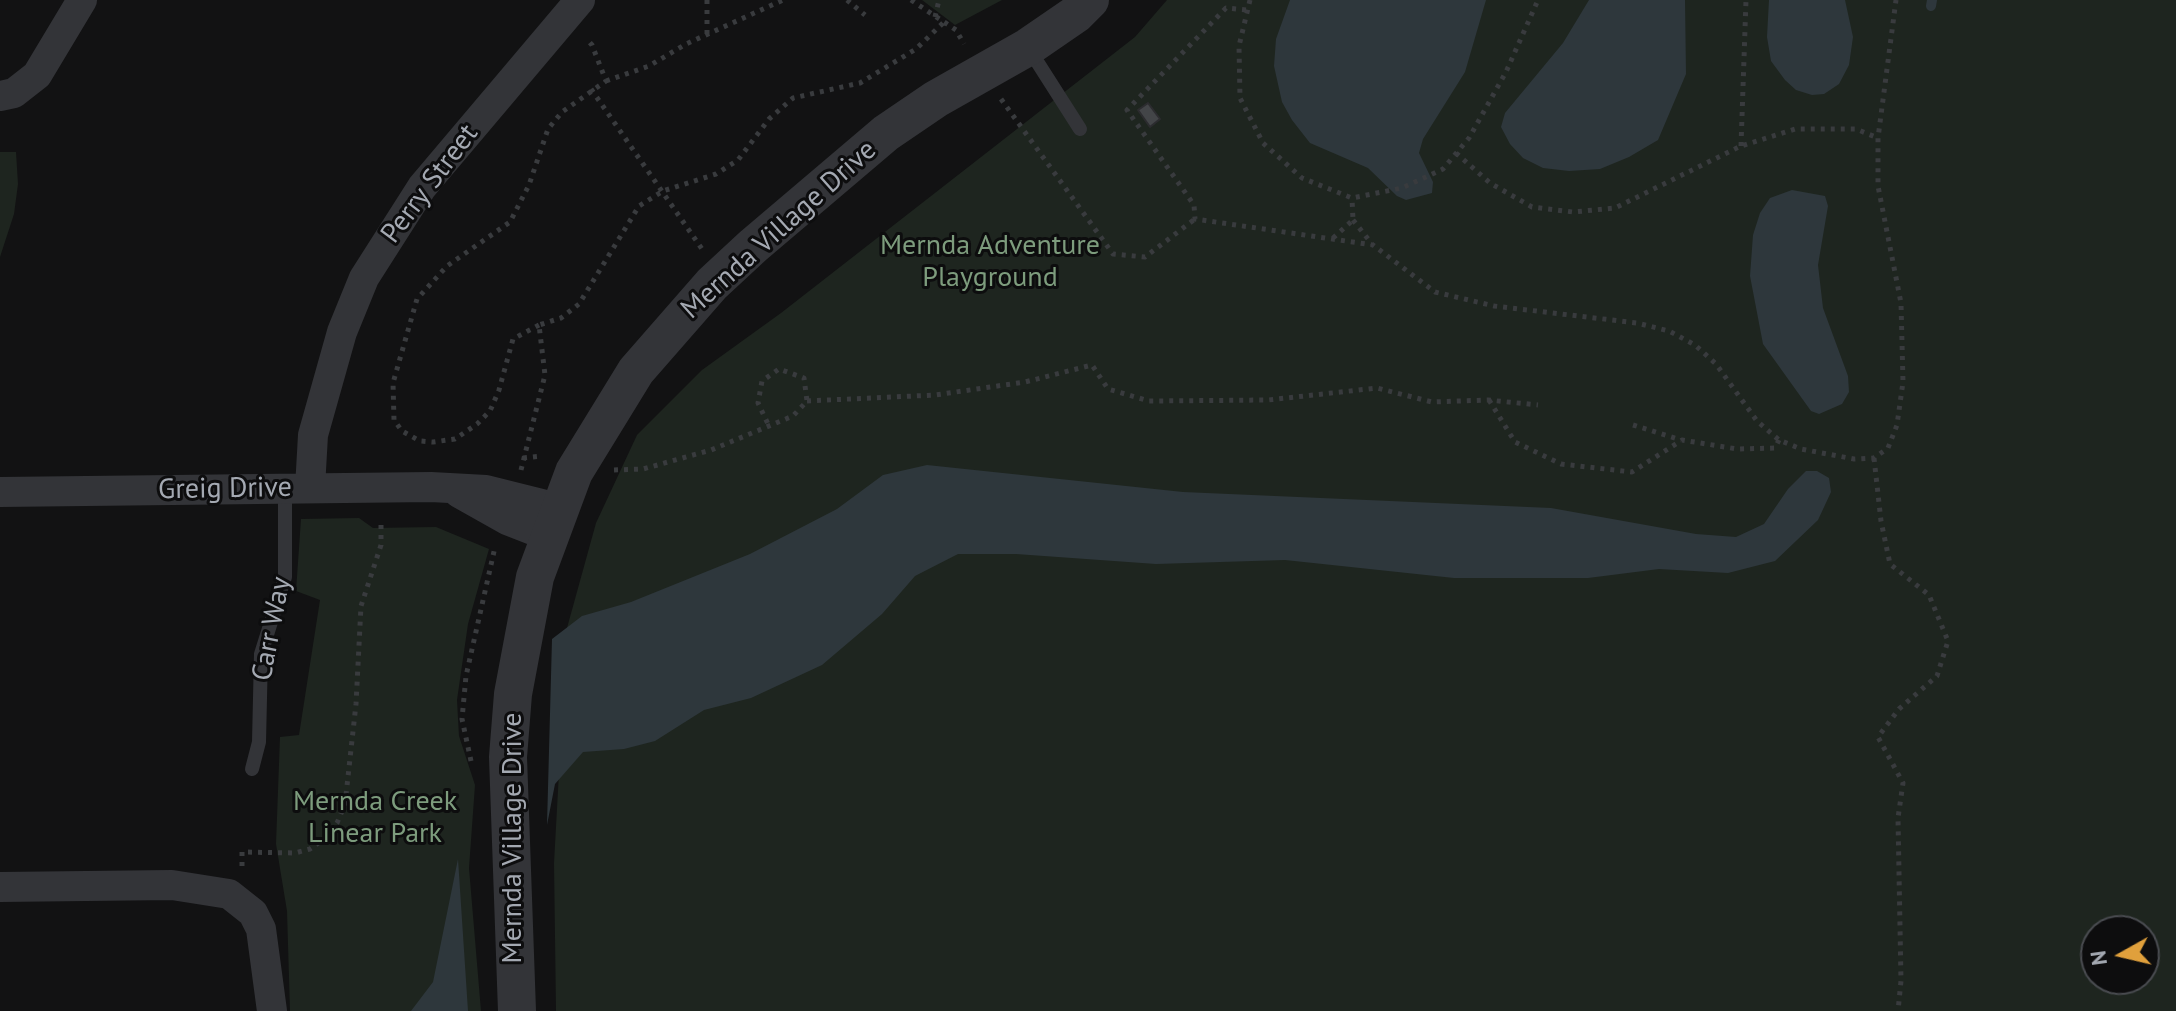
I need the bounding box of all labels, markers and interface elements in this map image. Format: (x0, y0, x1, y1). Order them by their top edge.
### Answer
street label: Perry Street (374, 118, 486, 250)
street label: Mernda Village Drive (675, 134, 883, 326)
park label: Mernda Adventure Playground (880, 229, 1100, 295)
street label: Greig Drive (158, 471, 292, 507)
street label: Carr Way (246, 574, 298, 684)
street label: Mernda Village Drive (496, 713, 530, 963)
park label: Mernda Creek Linear Park (293, 785, 457, 851)
north arrow (2080, 915, 2160, 995)
text: N (2083, 949, 2113, 967)

